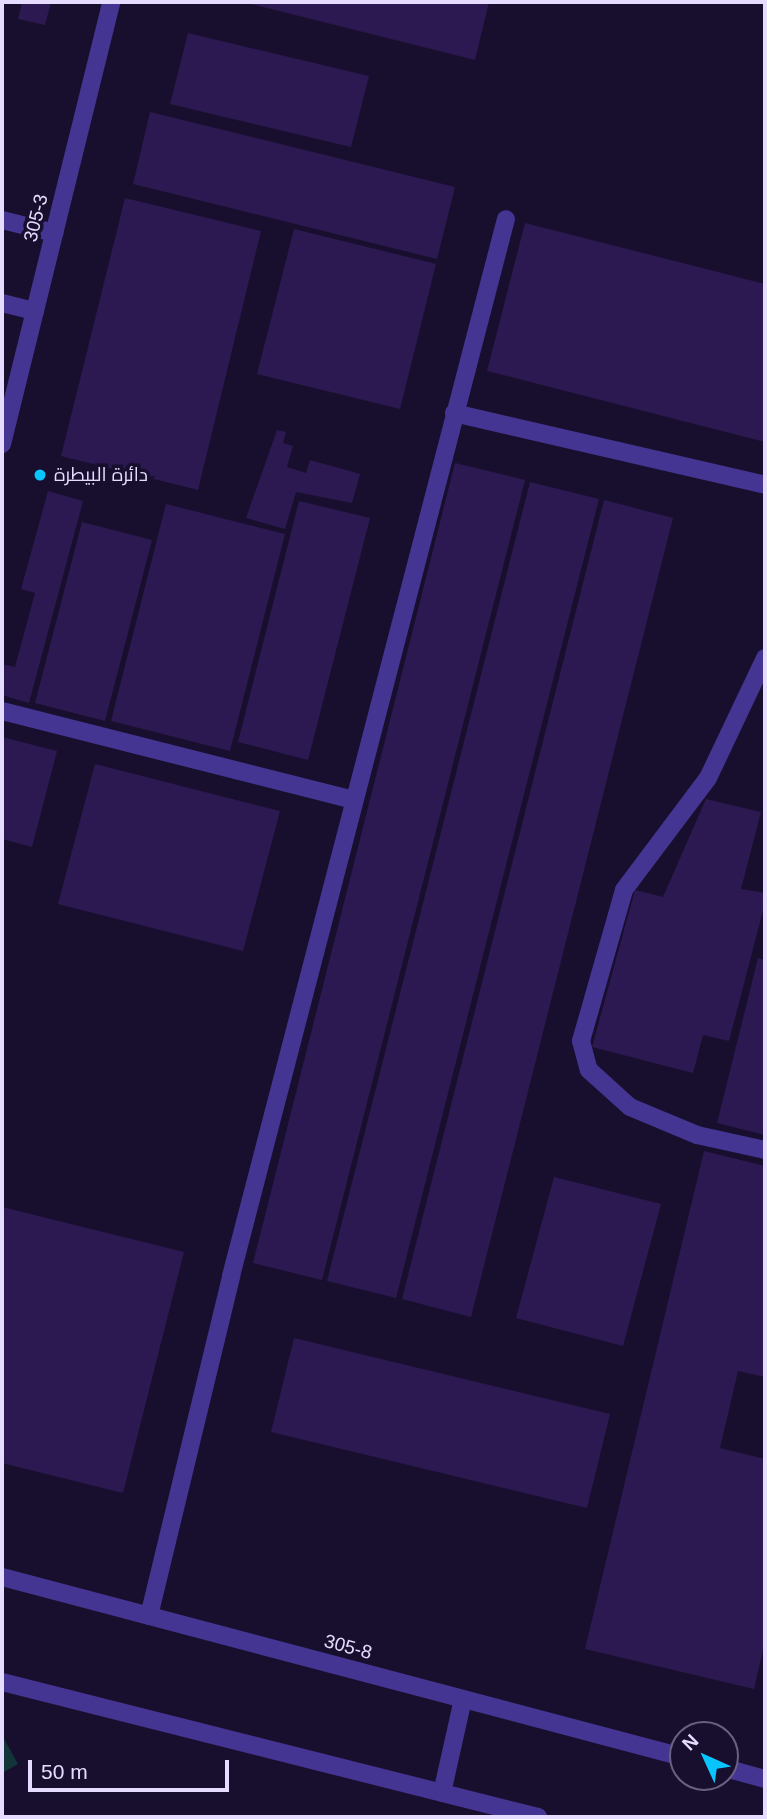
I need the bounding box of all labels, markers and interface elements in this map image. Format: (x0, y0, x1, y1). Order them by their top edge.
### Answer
street label: 305-3 (19, 192, 53, 244)
place label: دائرة البيطرة (54, 464, 148, 486)
marker: دائرة البيطرة (32, 467, 48, 483)
street label: 305-8 (322, 1630, 374, 1664)
north arrow (669, 1721, 739, 1791)
text: N (678, 1730, 702, 1754)
scale bar (32, 1745, 233, 1789)
text: 50 m (41, 1760, 88, 1783)

